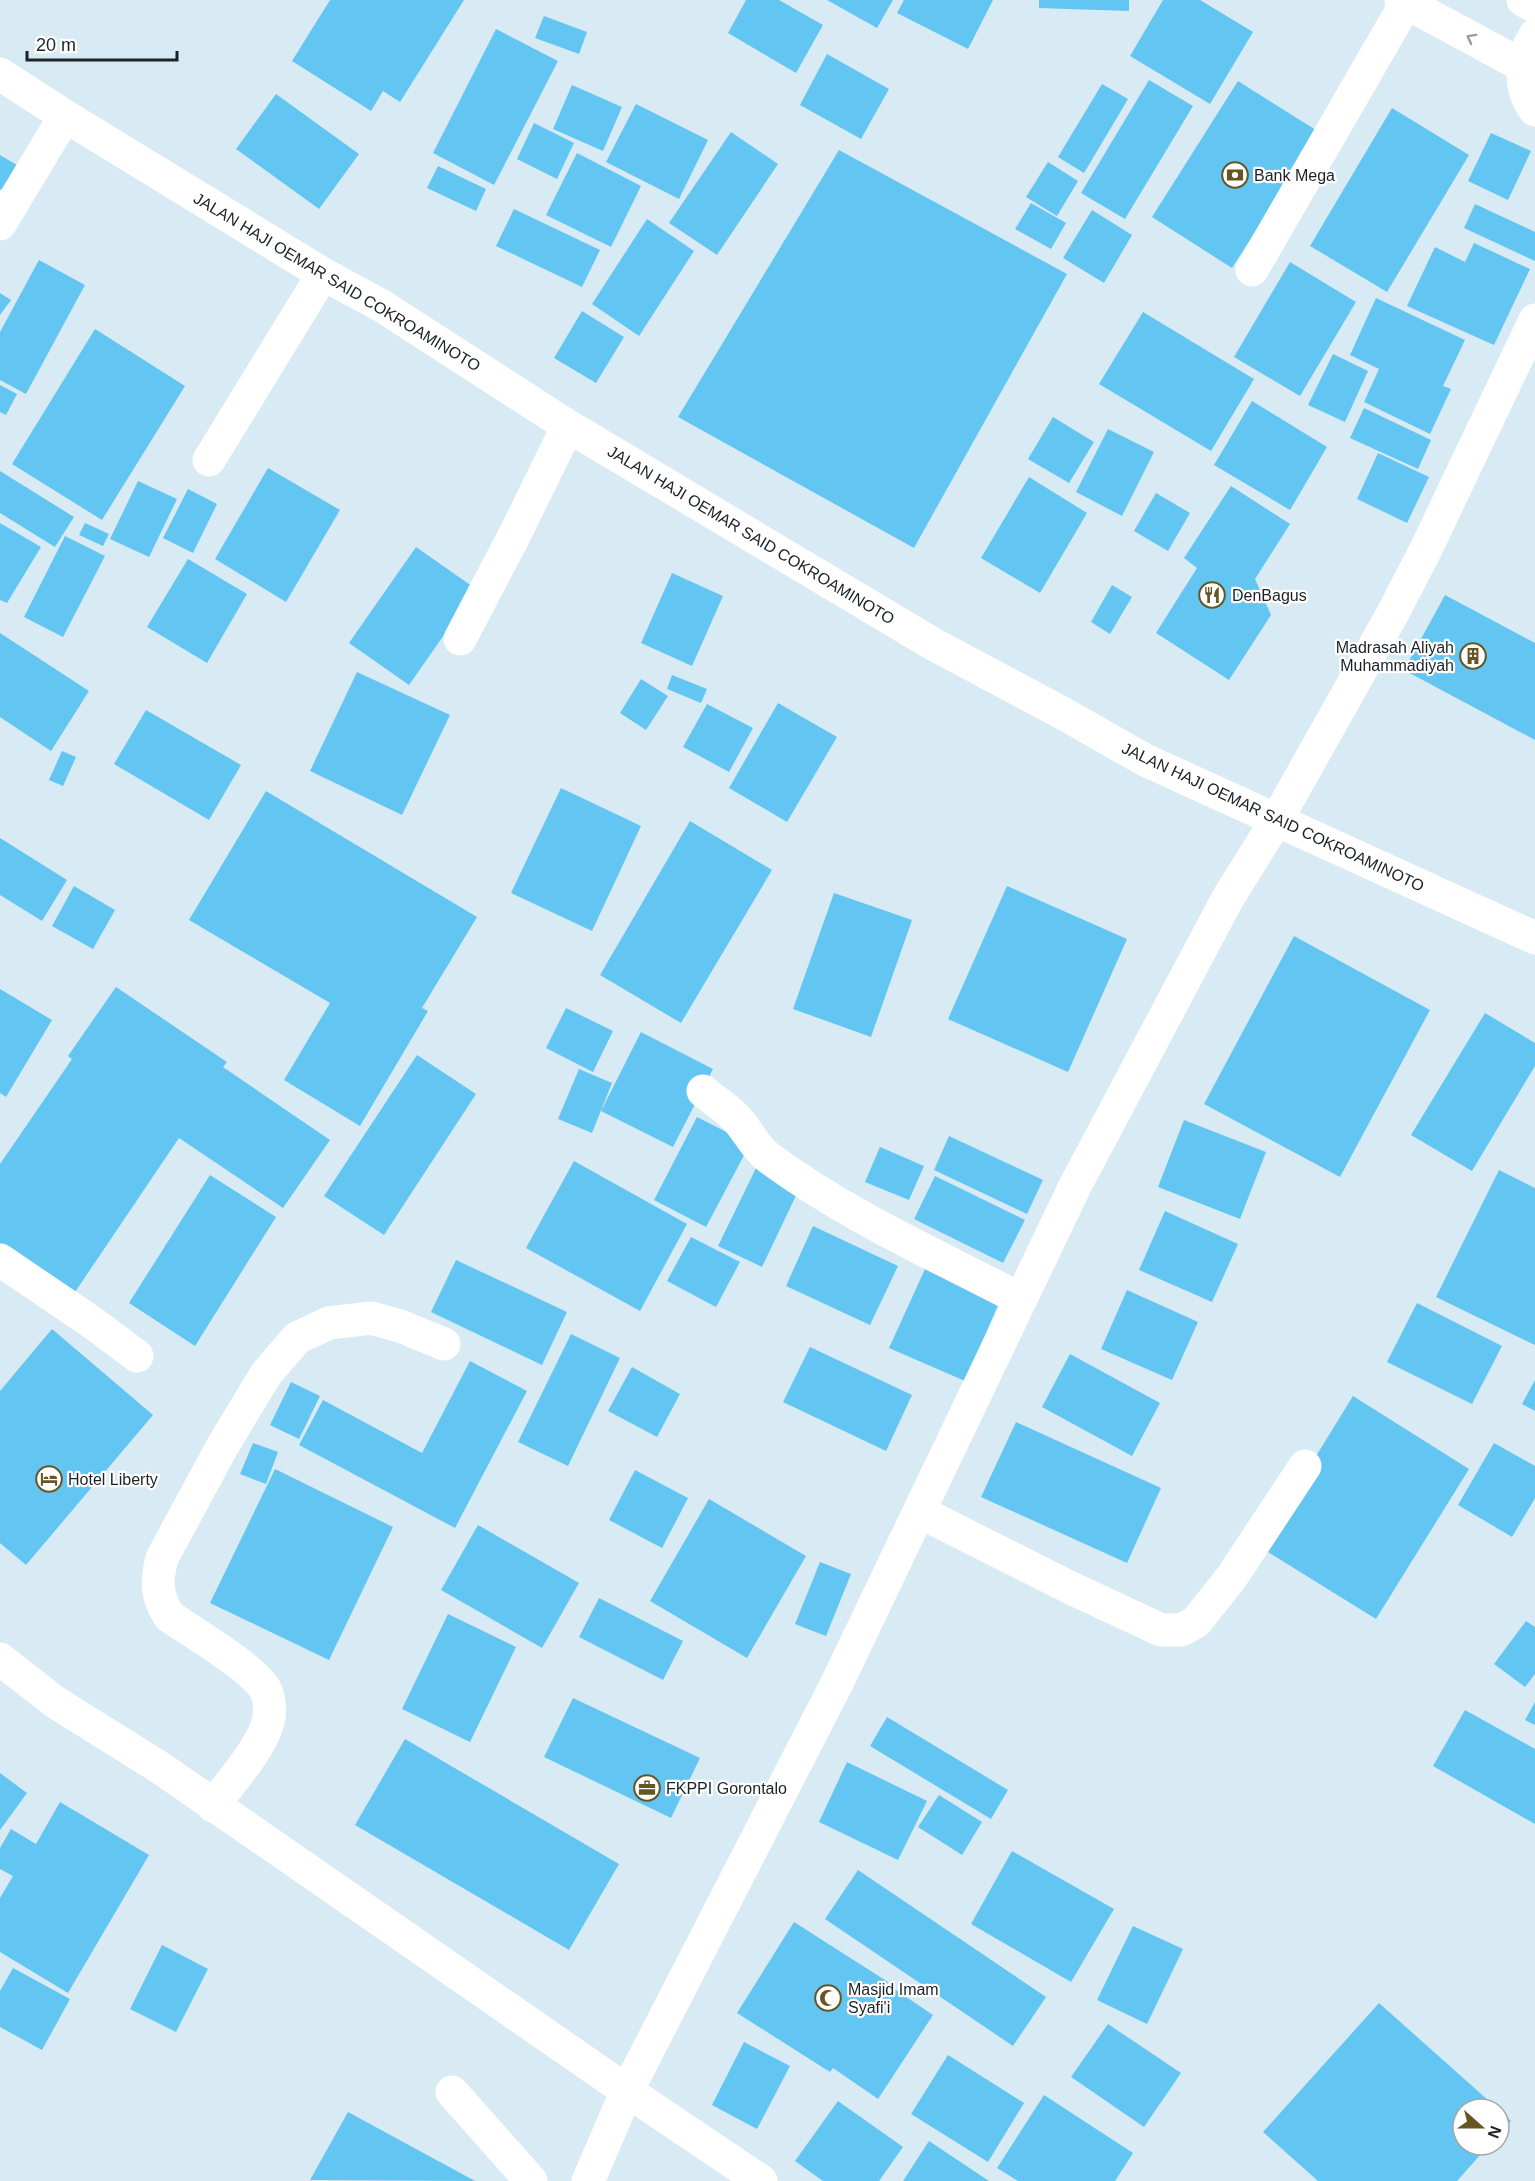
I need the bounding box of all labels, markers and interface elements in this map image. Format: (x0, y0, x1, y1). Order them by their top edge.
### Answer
scale bar (27, 24, 177, 62)
one-way arrow (1467, 34, 1477, 45)
text: 20 m (36, 35, 76, 55)
bank icon: Bank Mega (1220, 160, 1250, 190)
place label: Bank Mega (1254, 167, 1335, 184)
street label: JALAN HAJI OEMAR SAID COKROAMINOTO (191, 189, 483, 375)
street label: JALAN HAJI OEMAR SAID COKROAMINOTO (605, 442, 897, 628)
restaurant icon: DenBagus (1197, 580, 1227, 610)
place label: DenBagus (1232, 587, 1307, 604)
place label: Madrasah Aliyah Muhammadiyah (1336, 639, 1454, 674)
building icon: Madrasah Aliyah Muhammadiyah (1458, 641, 1488, 671)
street label: JALAN HAJI OEMAR SAID COKROAMINOTO (1119, 739, 1427, 895)
hotel icon: Hotel Liberty (34, 1464, 64, 1494)
place label: Hotel Liberty (68, 1471, 158, 1488)
office icon: FKPPI Gorontalo (632, 1773, 662, 1803)
place label: FKPPI Gorontalo (666, 1780, 787, 1797)
place label: Masjid Imam Syafi'i (848, 1981, 939, 2016)
mosque icon: Masjid Imam Syafi'i (813, 1983, 843, 2013)
north arrow (1451, 2097, 1511, 2157)
text: N (1485, 2124, 1505, 2141)

